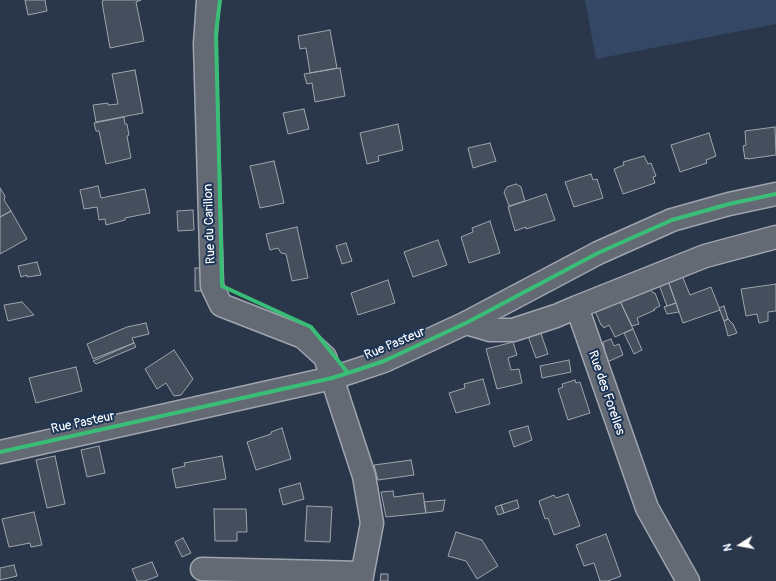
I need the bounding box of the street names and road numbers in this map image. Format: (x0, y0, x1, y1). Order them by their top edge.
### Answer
street label: Rue du Carillon (201, 184, 219, 264)
street label: Rue Pasteur (362, 324, 428, 364)
street label: Rue des Forelles (584, 349, 628, 437)
street label: Rue Pasteur (50, 409, 116, 437)

